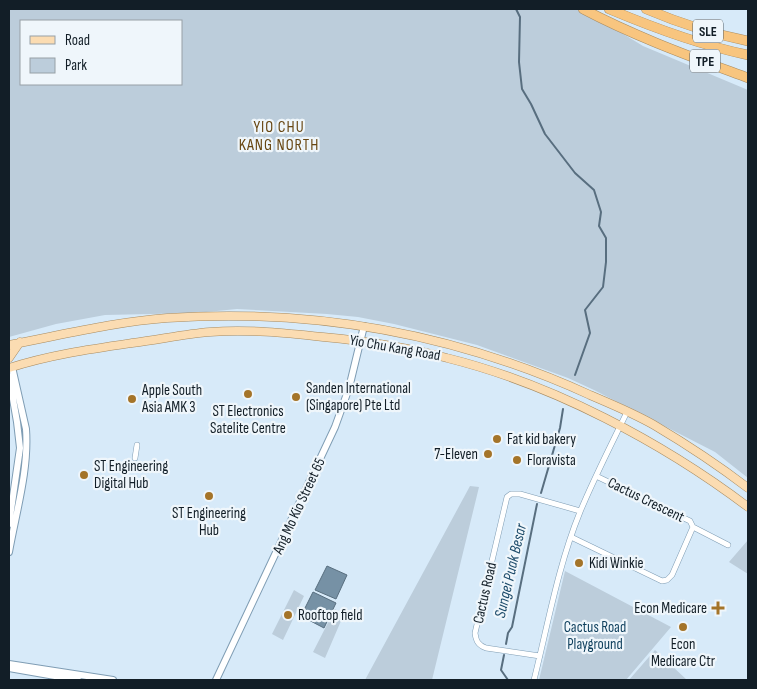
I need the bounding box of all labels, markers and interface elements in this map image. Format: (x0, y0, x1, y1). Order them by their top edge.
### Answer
legend (20, 20, 182, 85)
road number: SLE (693, 20, 723, 42)
text: Road (65, 31, 90, 50)
road number: TPE (690, 49, 720, 72)
text: Park (65, 56, 87, 75)
district label: YIO CHU KANG NORTH (239, 118, 319, 155)
street label: Yio Chu Kang Road (348, 331, 442, 365)
place label: Sanden International (Singapore) Pte Ltd (306, 379, 411, 415)
place label: Apple South Asia AMK 3 (141, 381, 202, 417)
marker: ST Electronics Satelite Centre (242, 388, 254, 400)
marker: Sanden International (Singapore) Pte Ltd (290, 391, 302, 403)
marker: Apple South Asia AMK 3 (126, 393, 138, 405)
place label: ST Electronics Satelite Centre (210, 402, 286, 438)
place label: Fat kid bakery (507, 430, 576, 449)
marker: Fat kid bakery (491, 433, 503, 445)
place label: 7-Eleven (434, 445, 478, 464)
marker: 7-Eleven (482, 448, 494, 460)
place label: Floravista (527, 451, 576, 470)
marker: Floravista (511, 454, 523, 466)
street label: Ang Mo Kio Street 65 (268, 455, 330, 558)
place label: ST Engineering Digital Hub (94, 457, 168, 493)
marker: ST Engineering Digital Hub (78, 469, 90, 481)
street label: Cactus Crescent (604, 473, 688, 527)
marker: ST Engineering Hub (203, 490, 215, 502)
place label: ST Engineering Hub (172, 504, 246, 540)
water label: Sungei Puak Besar (491, 522, 531, 620)
place label: Kidi Winkie (589, 554, 644, 573)
marker: Kidi Winkie (573, 557, 585, 569)
street label: Cactus Road (469, 561, 501, 625)
place label: Econ Medicare (634, 599, 707, 618)
marker: Econ Medicare (711, 601, 725, 615)
place label: Rooftop field (298, 606, 362, 625)
marker: Rooftop field (282, 609, 294, 621)
park label: Cactus Road Playground (564, 618, 626, 654)
marker: Econ Medicare Ctr (677, 621, 689, 633)
place label: Econ Medicare Ctr (651, 635, 716, 671)

